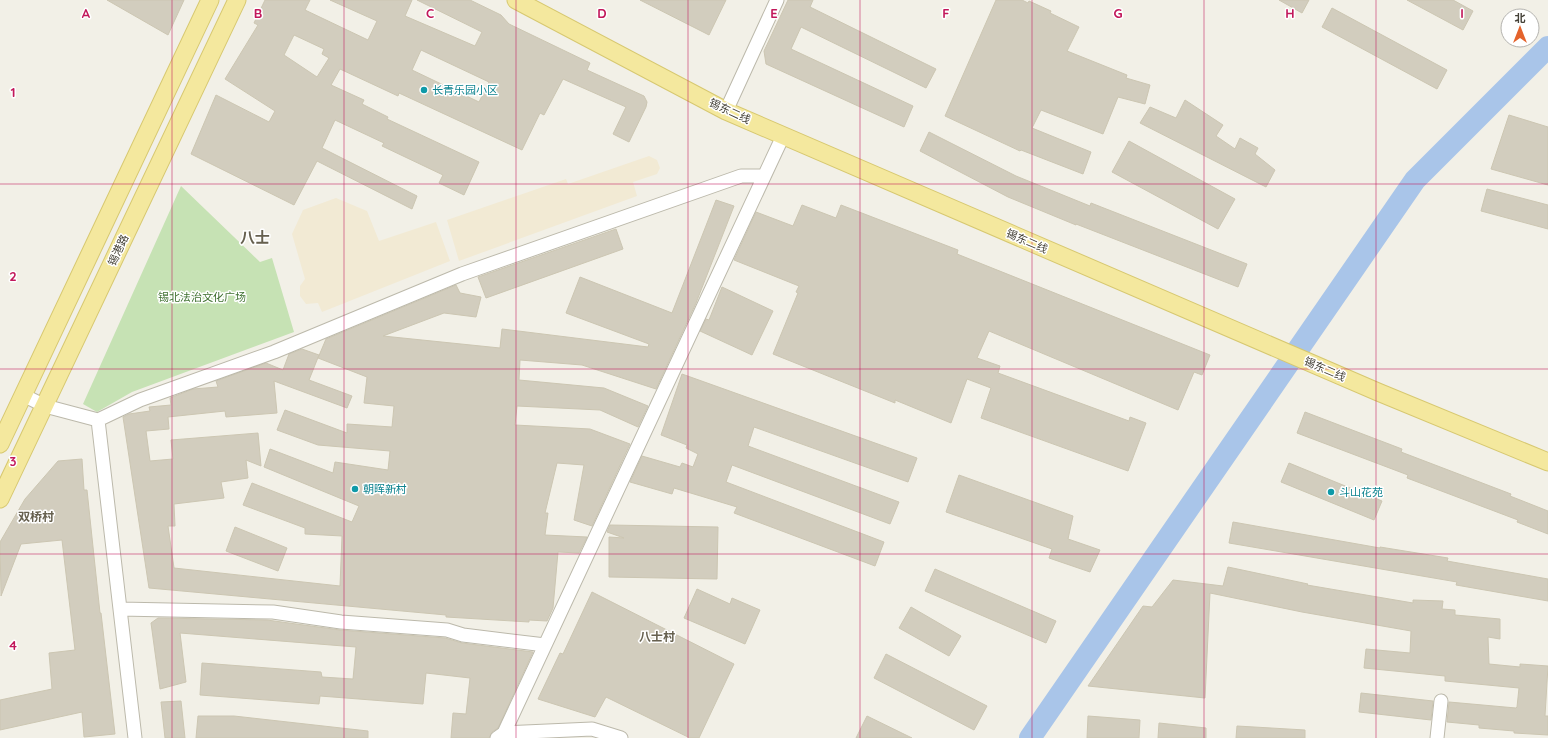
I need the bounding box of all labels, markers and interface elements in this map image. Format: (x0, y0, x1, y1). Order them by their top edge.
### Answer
text: A (82, 5, 91, 21)
text: B (254, 5, 262, 21)
text: C (426, 5, 434, 21)
text: D (597, 5, 607, 21)
text: E (770, 5, 778, 21)
text: F (942, 5, 950, 21)
text: G (1113, 5, 1123, 21)
text: H (1285, 5, 1295, 21)
text: I (1460, 5, 1464, 21)
north arrow (1500, 8, 1540, 48)
text: 北 (1515, 11, 1526, 25)
place label: 长青乐园小区 (432, 83, 498, 97)
text: 1 (10, 84, 16, 100)
marker: 长青乐园小区 (419, 85, 429, 95)
street label: 锡东二线 (707, 95, 753, 127)
street label: 锡东二线 (1004, 226, 1050, 256)
district label: 八士 (240, 228, 270, 247)
street label: 锡港路 (105, 232, 131, 268)
text: 2 (9, 268, 17, 284)
park label: 锡北法治文化广场 (158, 290, 246, 304)
street label: 锡东二线 (1302, 354, 1348, 384)
text: 3 (10, 453, 17, 469)
place label: 朝晖新村 (363, 482, 407, 496)
marker: 朝晖新村 (350, 484, 360, 494)
place label: 斗山花苑 (1339, 485, 1383, 499)
marker: 斗山花苑 (1326, 487, 1336, 497)
district label: 双桥村 (18, 509, 54, 524)
district label: 八士村 (639, 629, 675, 644)
text: 4 (9, 637, 17, 653)

